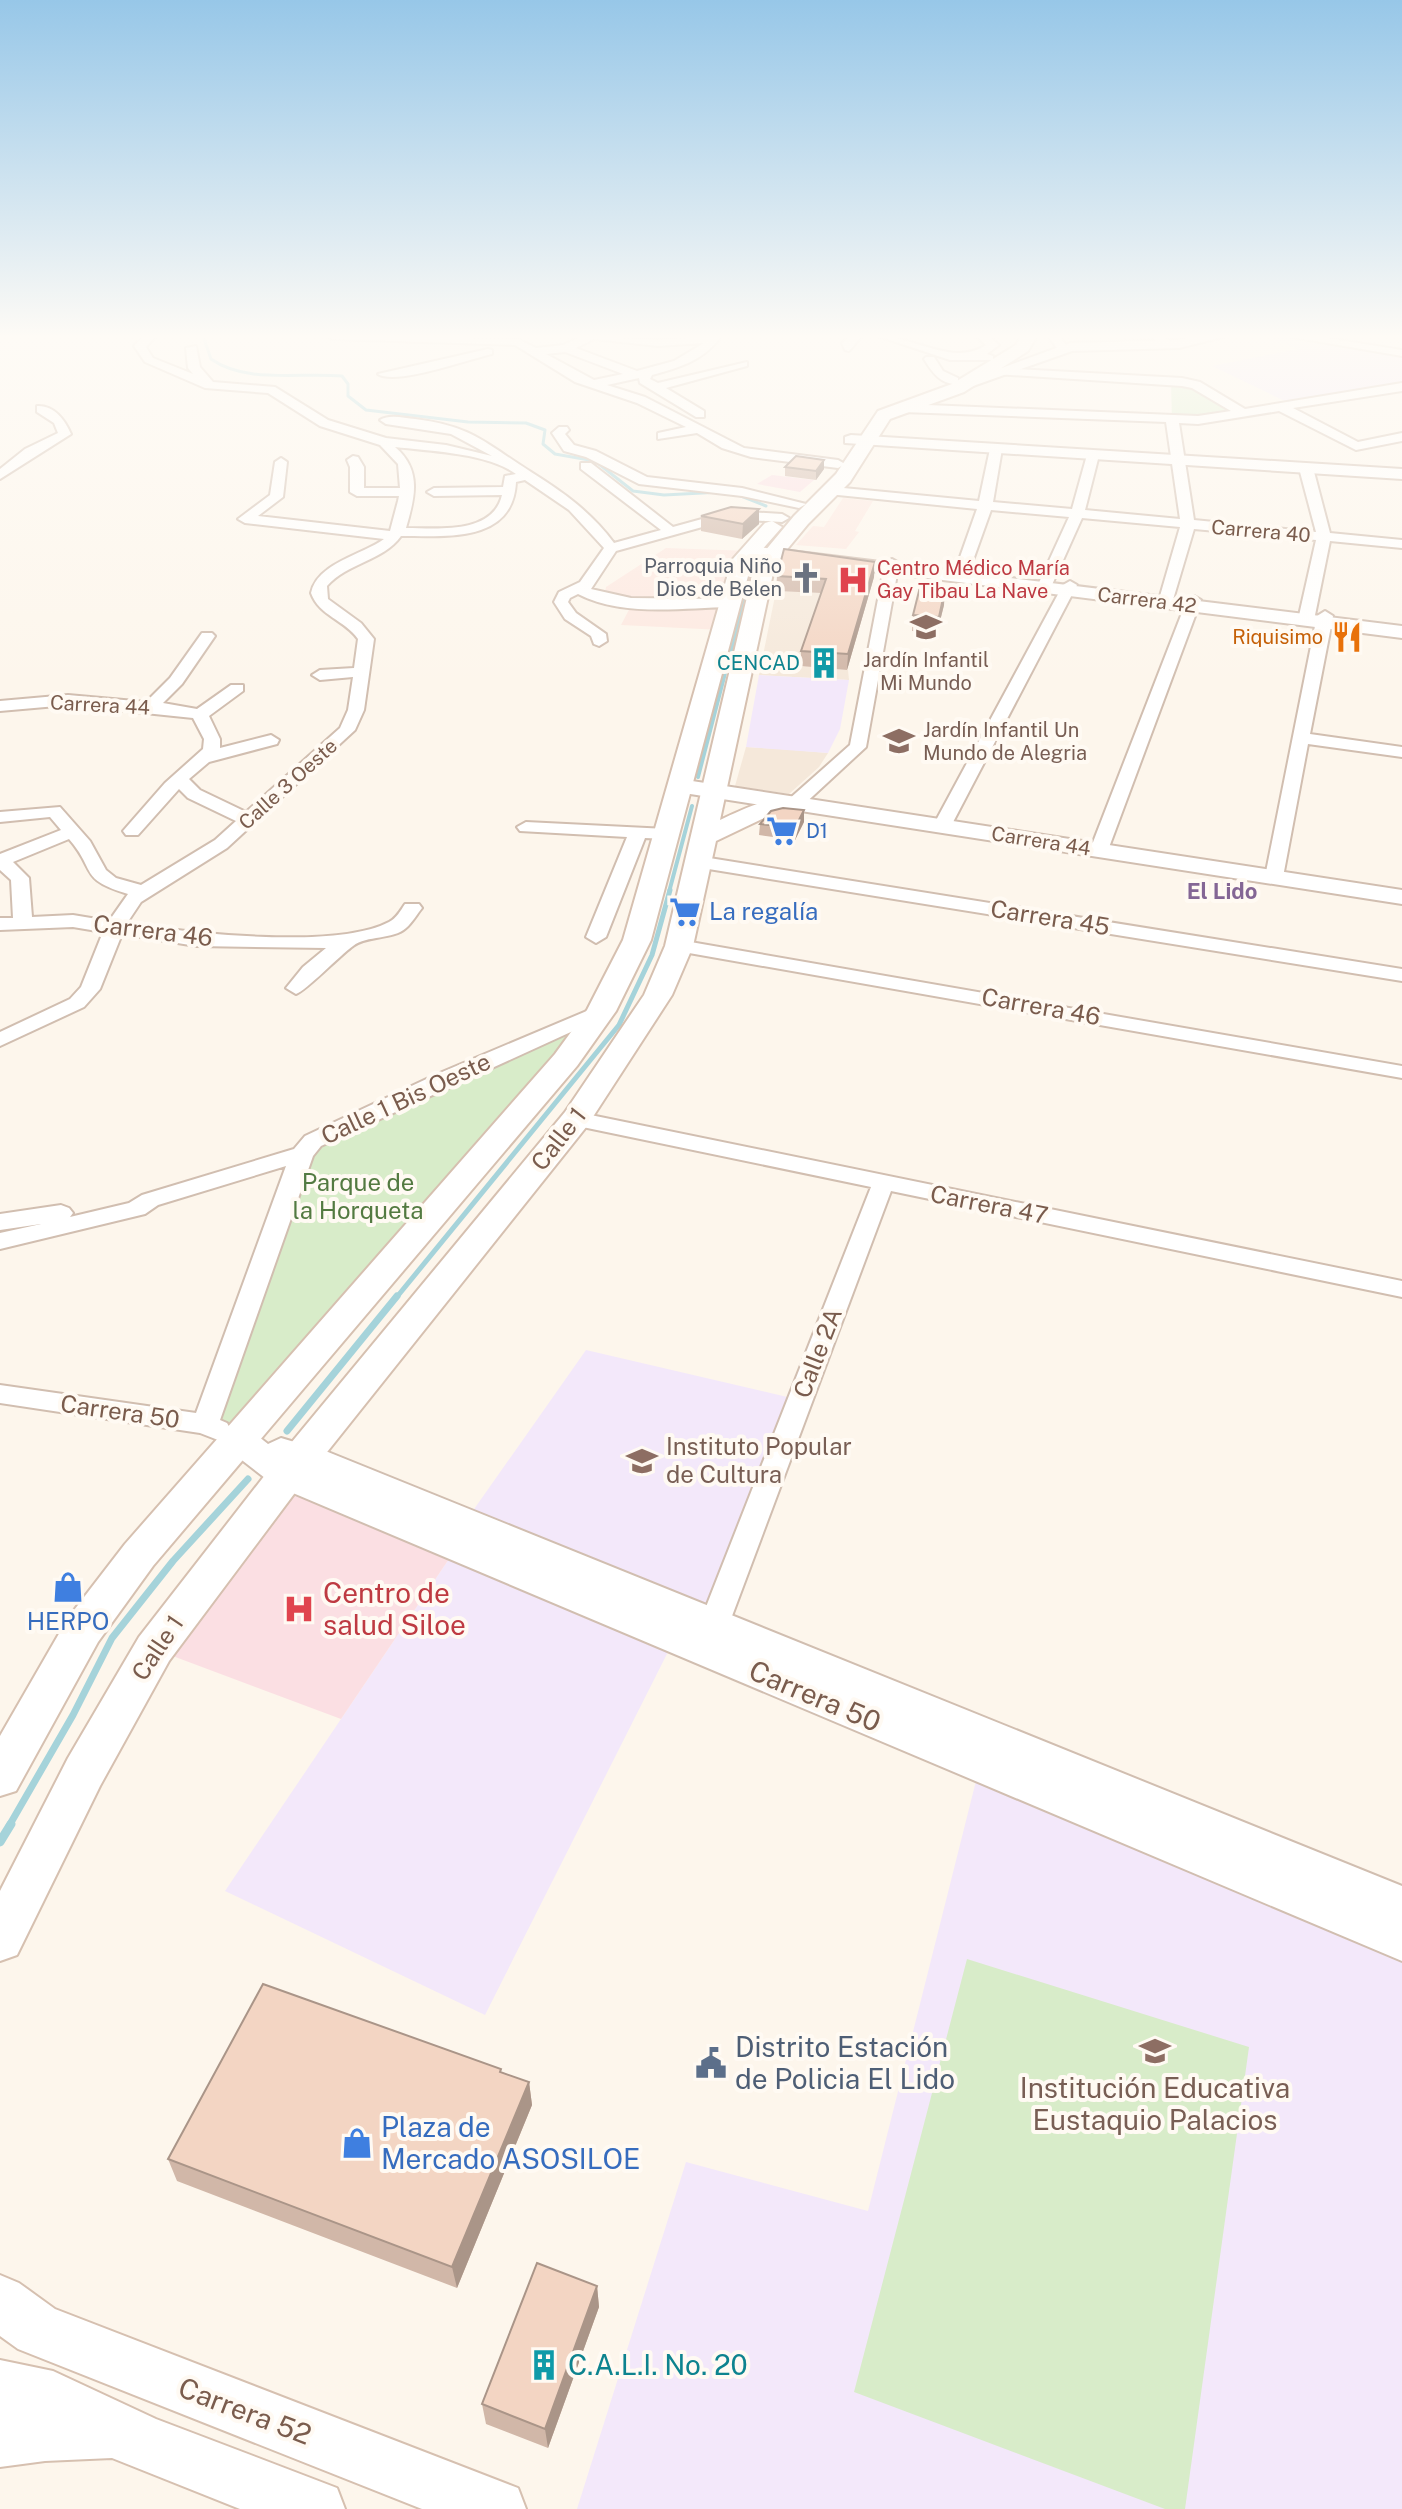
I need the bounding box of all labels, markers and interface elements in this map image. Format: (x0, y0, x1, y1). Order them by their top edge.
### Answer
street label: Carrera 40 (1210, 515, 1312, 547)
place label: Parroquia Niño Dios de Belen (644, 554, 782, 601)
place label: Centro Médico María Gay Tibau La Nave (877, 556, 1070, 603)
church icon: Parroquia Niño Dios de Belen (789, 561, 823, 595)
hospital icon: Centro Médico María Gay Tibau La Nave (836, 563, 870, 597)
street label: Carrera 42 (1096, 582, 1198, 618)
school or university icon: Jardín Infantil Mi Mundo (909, 610, 943, 644)
restaurant icon: Riquisimo (1330, 620, 1364, 654)
place label: Riquisimo (1232, 625, 1323, 649)
building icon: CENCAD (807, 646, 841, 680)
place label: Jardín Infantil Mi Mundo (863, 648, 989, 695)
place label: CENCAD (717, 651, 800, 675)
street label: Carrera 44 (49, 690, 151, 720)
place label: Jardín Infantil Un Mundo de Alegria (923, 718, 1087, 765)
school or university icon: Jardín Infantil Un Mundo de Alegria (882, 724, 916, 758)
street label: Calle 3 Oeste (234, 734, 342, 834)
supermarket icon: D1 (765, 814, 799, 848)
place label: D1 (806, 819, 828, 843)
street label: Carrera 44 (990, 821, 1092, 861)
district label: El Lido (1187, 878, 1257, 904)
street label: Carrera 45 (989, 894, 1112, 940)
supermarket icon: La regalía (668, 895, 702, 929)
place label: La regalía (709, 897, 818, 925)
street label: Carrera 46 (92, 909, 214, 951)
street label: Carrera 46 (980, 982, 1103, 1030)
street label: Calle 1 Bis Oeste (317, 1047, 495, 1150)
street label: Calle 1 (525, 1101, 591, 1175)
park label: Parque de la Horqueta (292, 1168, 424, 1224)
street label: Carrera 47 (928, 1179, 1050, 1229)
street label: Calle 2A (787, 1304, 847, 1401)
street label: Carrera 50 (59, 1389, 181, 1433)
place label: Instituto Popular de Cultura (666, 1432, 852, 1488)
school or university icon: Instituto Popular de Cultura (625, 1444, 659, 1478)
shop icon: HERPO (51, 1570, 85, 1604)
place label: Centro de salud Siloe (323, 1576, 466, 1641)
hospital icon: Centro de salud Siloe (282, 1592, 316, 1626)
place label: HERPO (27, 1607, 109, 1635)
street label: Calle 1 (125, 1610, 189, 1685)
street label: Carrera 50 (744, 1653, 886, 1738)
place label: Distrito Estación de Policia El Lido (735, 2030, 955, 2095)
school or university icon: Institución Educativa Eustaquio Palacios (1138, 2034, 1172, 2068)
public building icon: Distrito Estación de Policia El Lido (694, 2046, 728, 2080)
place label: Institución Educativa Eustaquio Palacios (1020, 2071, 1290, 2136)
place label: Plaza de Mercado ASOSILOE (381, 2110, 640, 2175)
shop icon: Plaza de Mercado ASOSILOE (340, 2126, 374, 2160)
building icon: C.A.L.I. No. 20 (527, 2348, 561, 2382)
place label: C.A.L.I. No. 20 (568, 2348, 748, 2381)
street label: Carrera 52 (174, 2370, 316, 2451)

